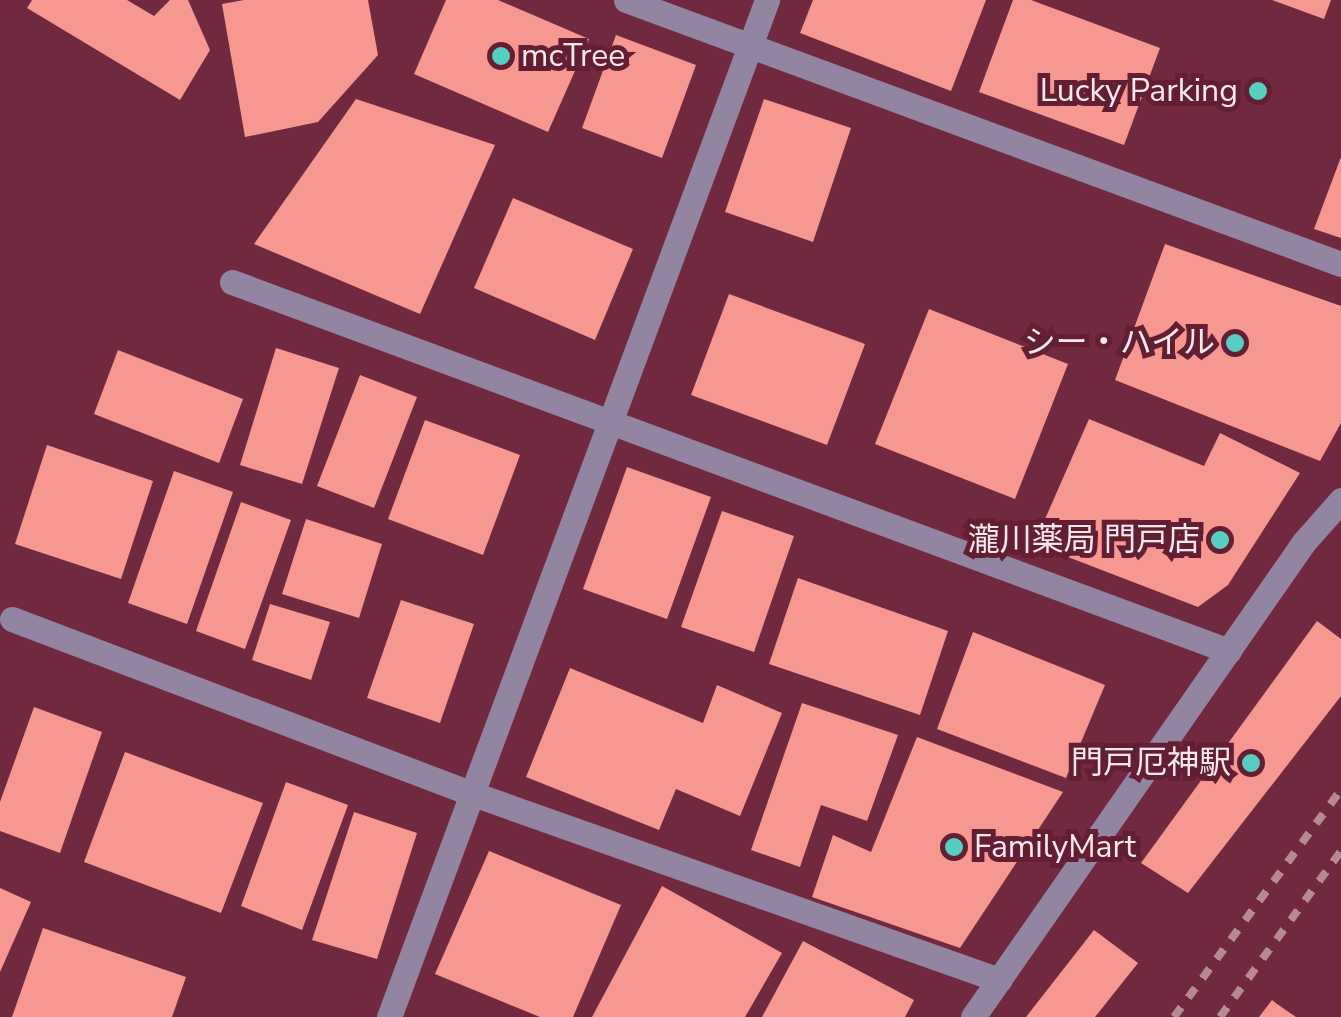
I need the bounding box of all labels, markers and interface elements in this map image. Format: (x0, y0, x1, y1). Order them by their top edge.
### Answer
place label: mcTree (521, 37, 625, 75)
marker: mcTree (490, 45, 512, 67)
place label: Lucky Parking (1040, 72, 1238, 110)
marker: Lucky Parking (1247, 80, 1269, 102)
place label: シー・ハイル (1023, 324, 1215, 362)
marker: シー・ハイル (1224, 332, 1246, 354)
place label: 瀧川薬局 門戸店 (968, 521, 1200, 559)
marker: 瀧川薬局 門戸店 (1209, 529, 1231, 551)
place label: 門戸厄神駅 (1071, 744, 1231, 782)
marker: 門戸厄神駅 (1240, 752, 1262, 774)
place label: FamilyMart (974, 828, 1136, 866)
marker: FamilyMart (943, 836, 965, 858)

